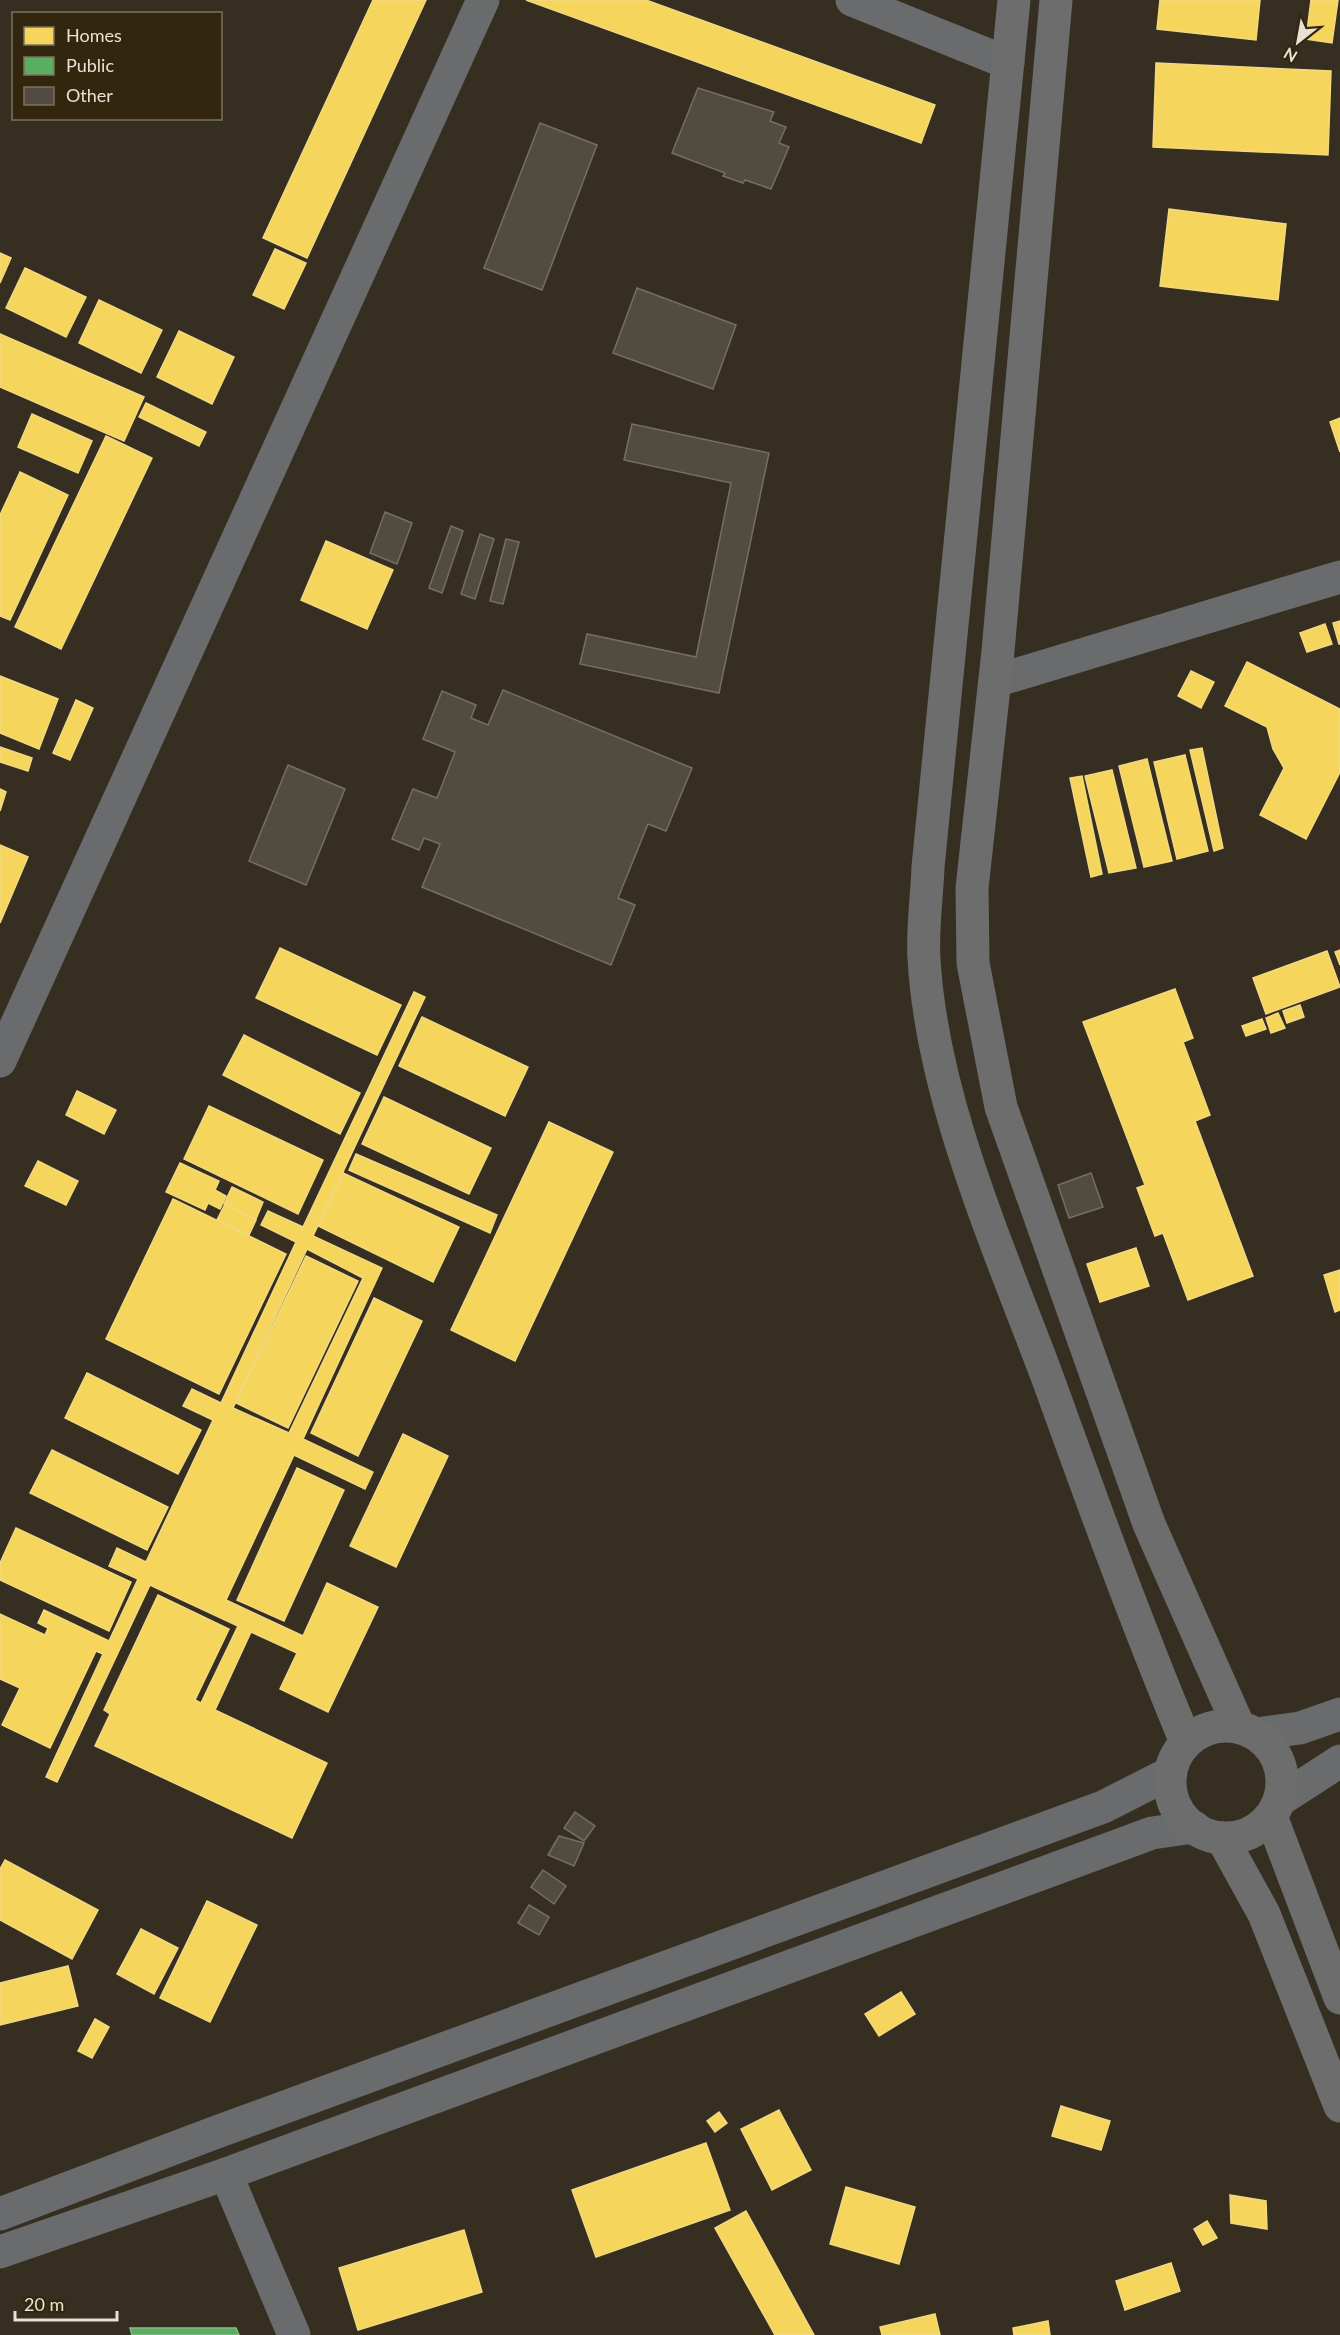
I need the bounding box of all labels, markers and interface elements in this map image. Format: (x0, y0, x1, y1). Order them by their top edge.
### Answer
legend (12, 12, 222, 120)
north arrow (1268, 12, 1328, 72)
text: Homes (66, 24, 122, 46)
text: N (1280, 44, 1300, 67)
text: Public (66, 54, 114, 76)
text: Other (66, 84, 113, 106)
scale bar (15, 2284, 117, 2322)
text: 20 m (24, 2293, 64, 2315)

